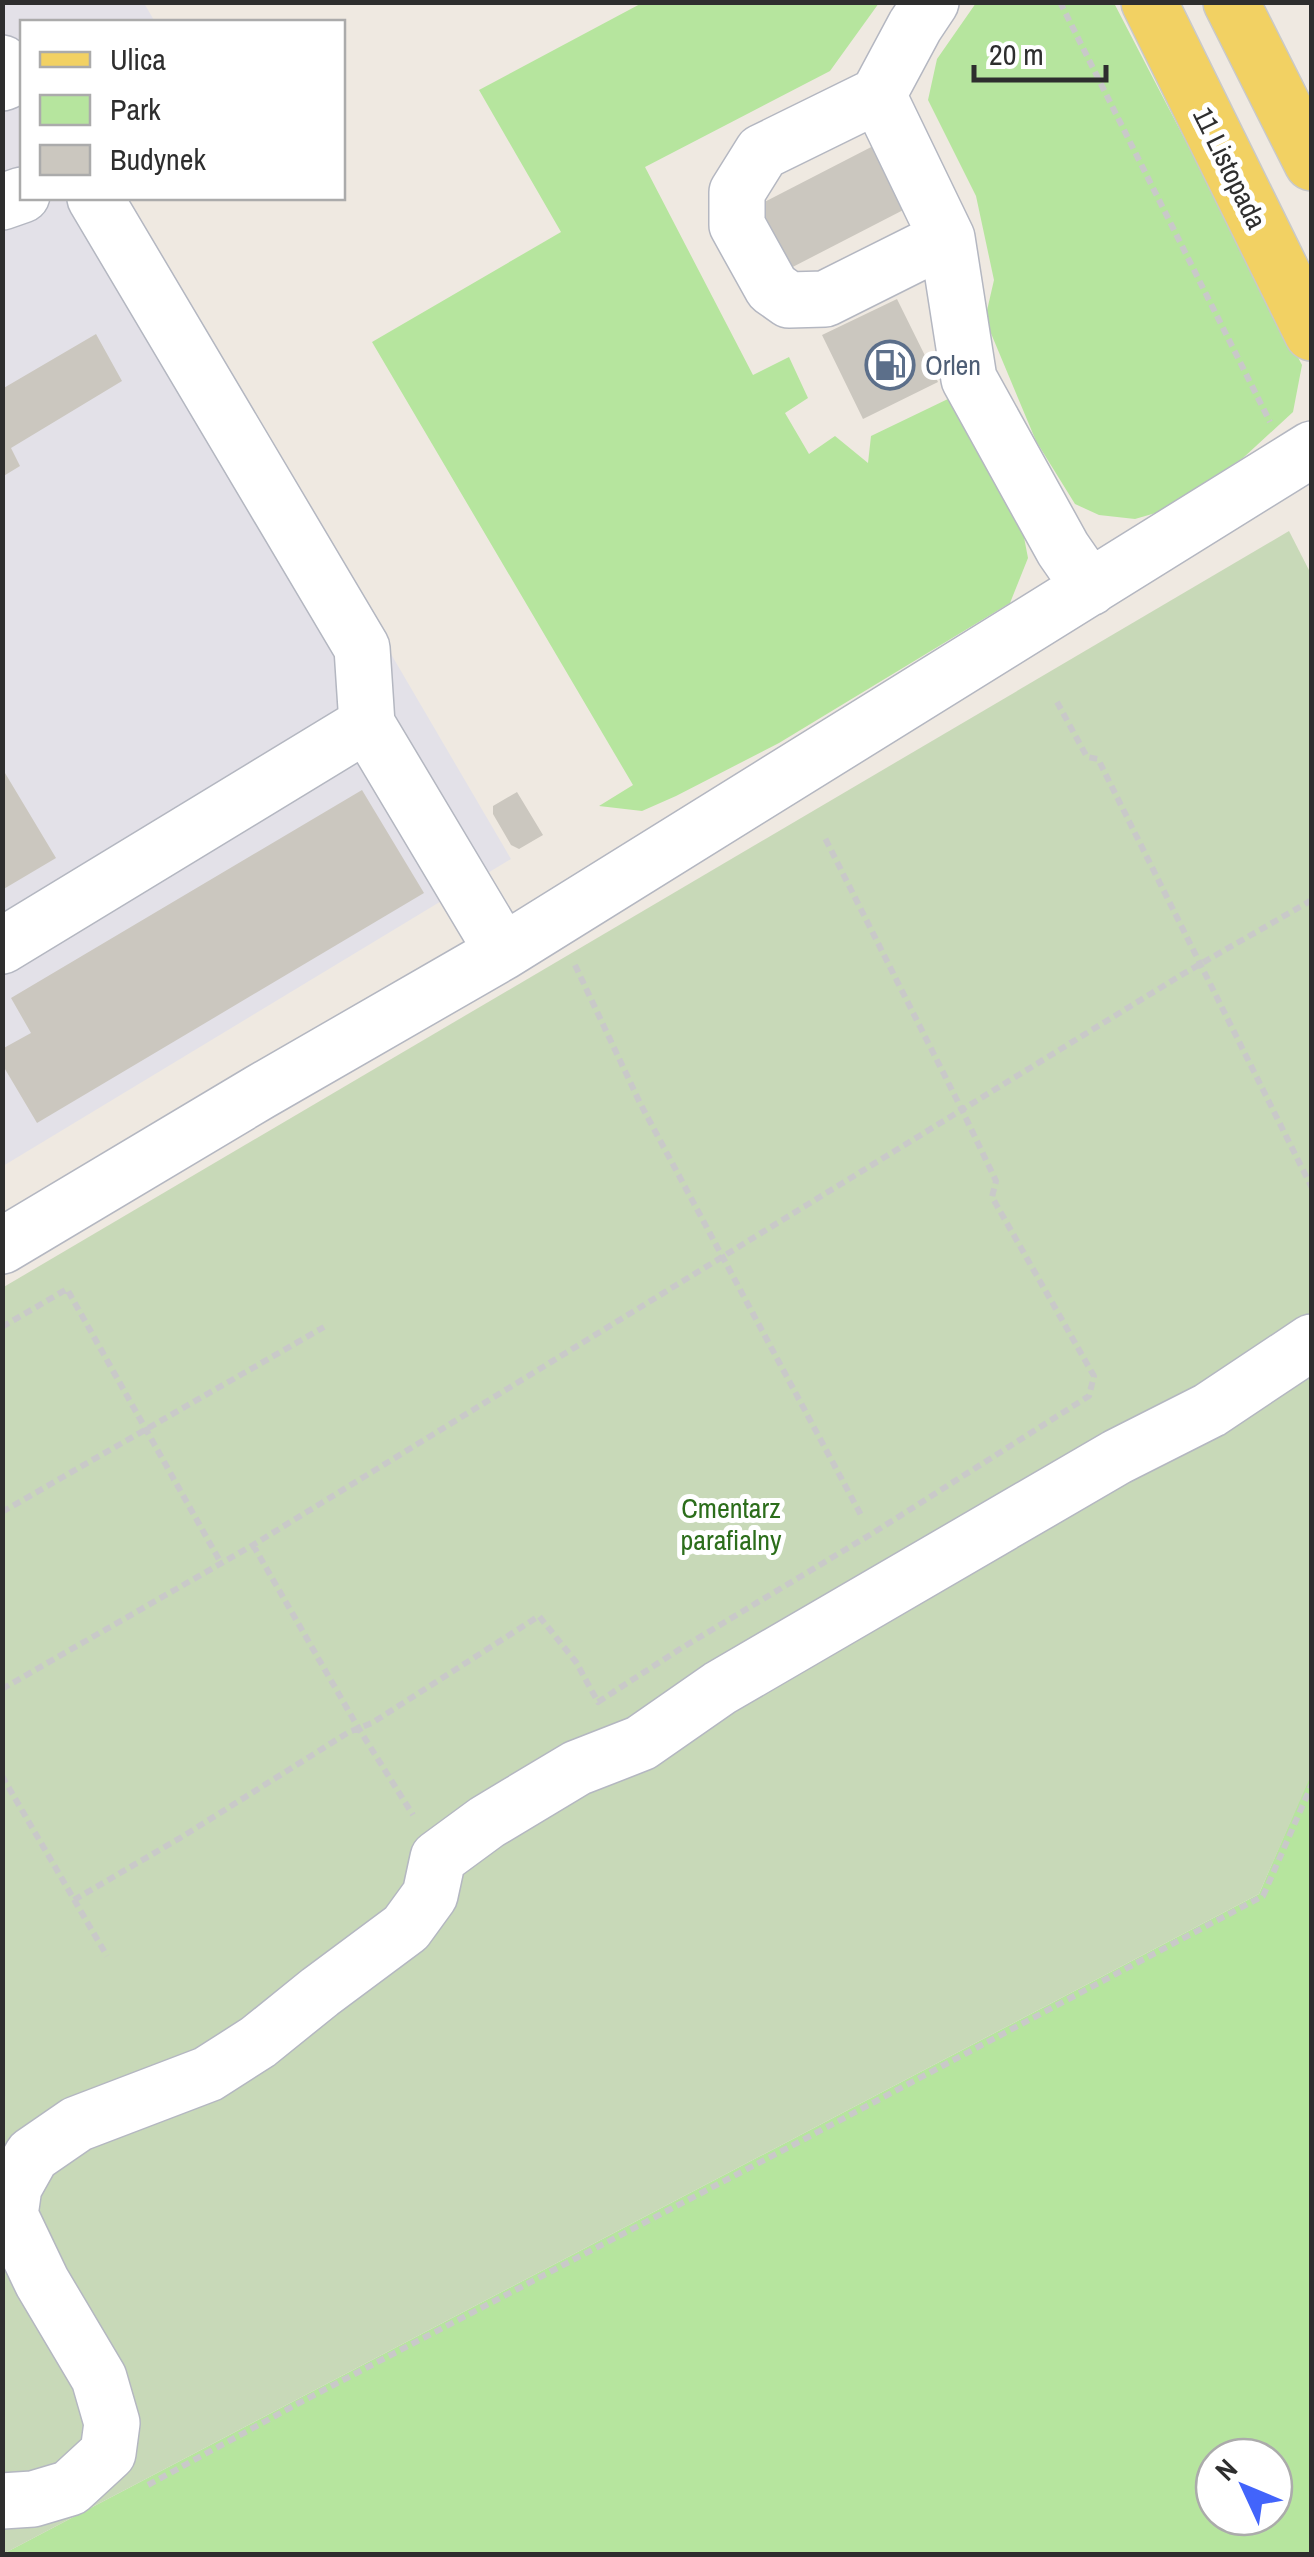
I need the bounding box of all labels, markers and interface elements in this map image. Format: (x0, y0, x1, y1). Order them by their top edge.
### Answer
legend (20, 20, 345, 200)
scale bar (974, 20, 1106, 82)
text: 20 m (989, 34, 1044, 74)
text: Ulica (110, 39, 166, 79)
text: Park (110, 89, 161, 129)
street label: 11 Listopada (1184, 101, 1276, 235)
text: Budynek (110, 139, 206, 179)
fuel station icon: Orlen (864, 339, 916, 391)
place label: Orlen (925, 346, 981, 384)
park label: Cmentarz parafialny (681, 1489, 782, 1559)
north arrow (1194, 2437, 1294, 2537)
text: N (1207, 2450, 1245, 2489)

